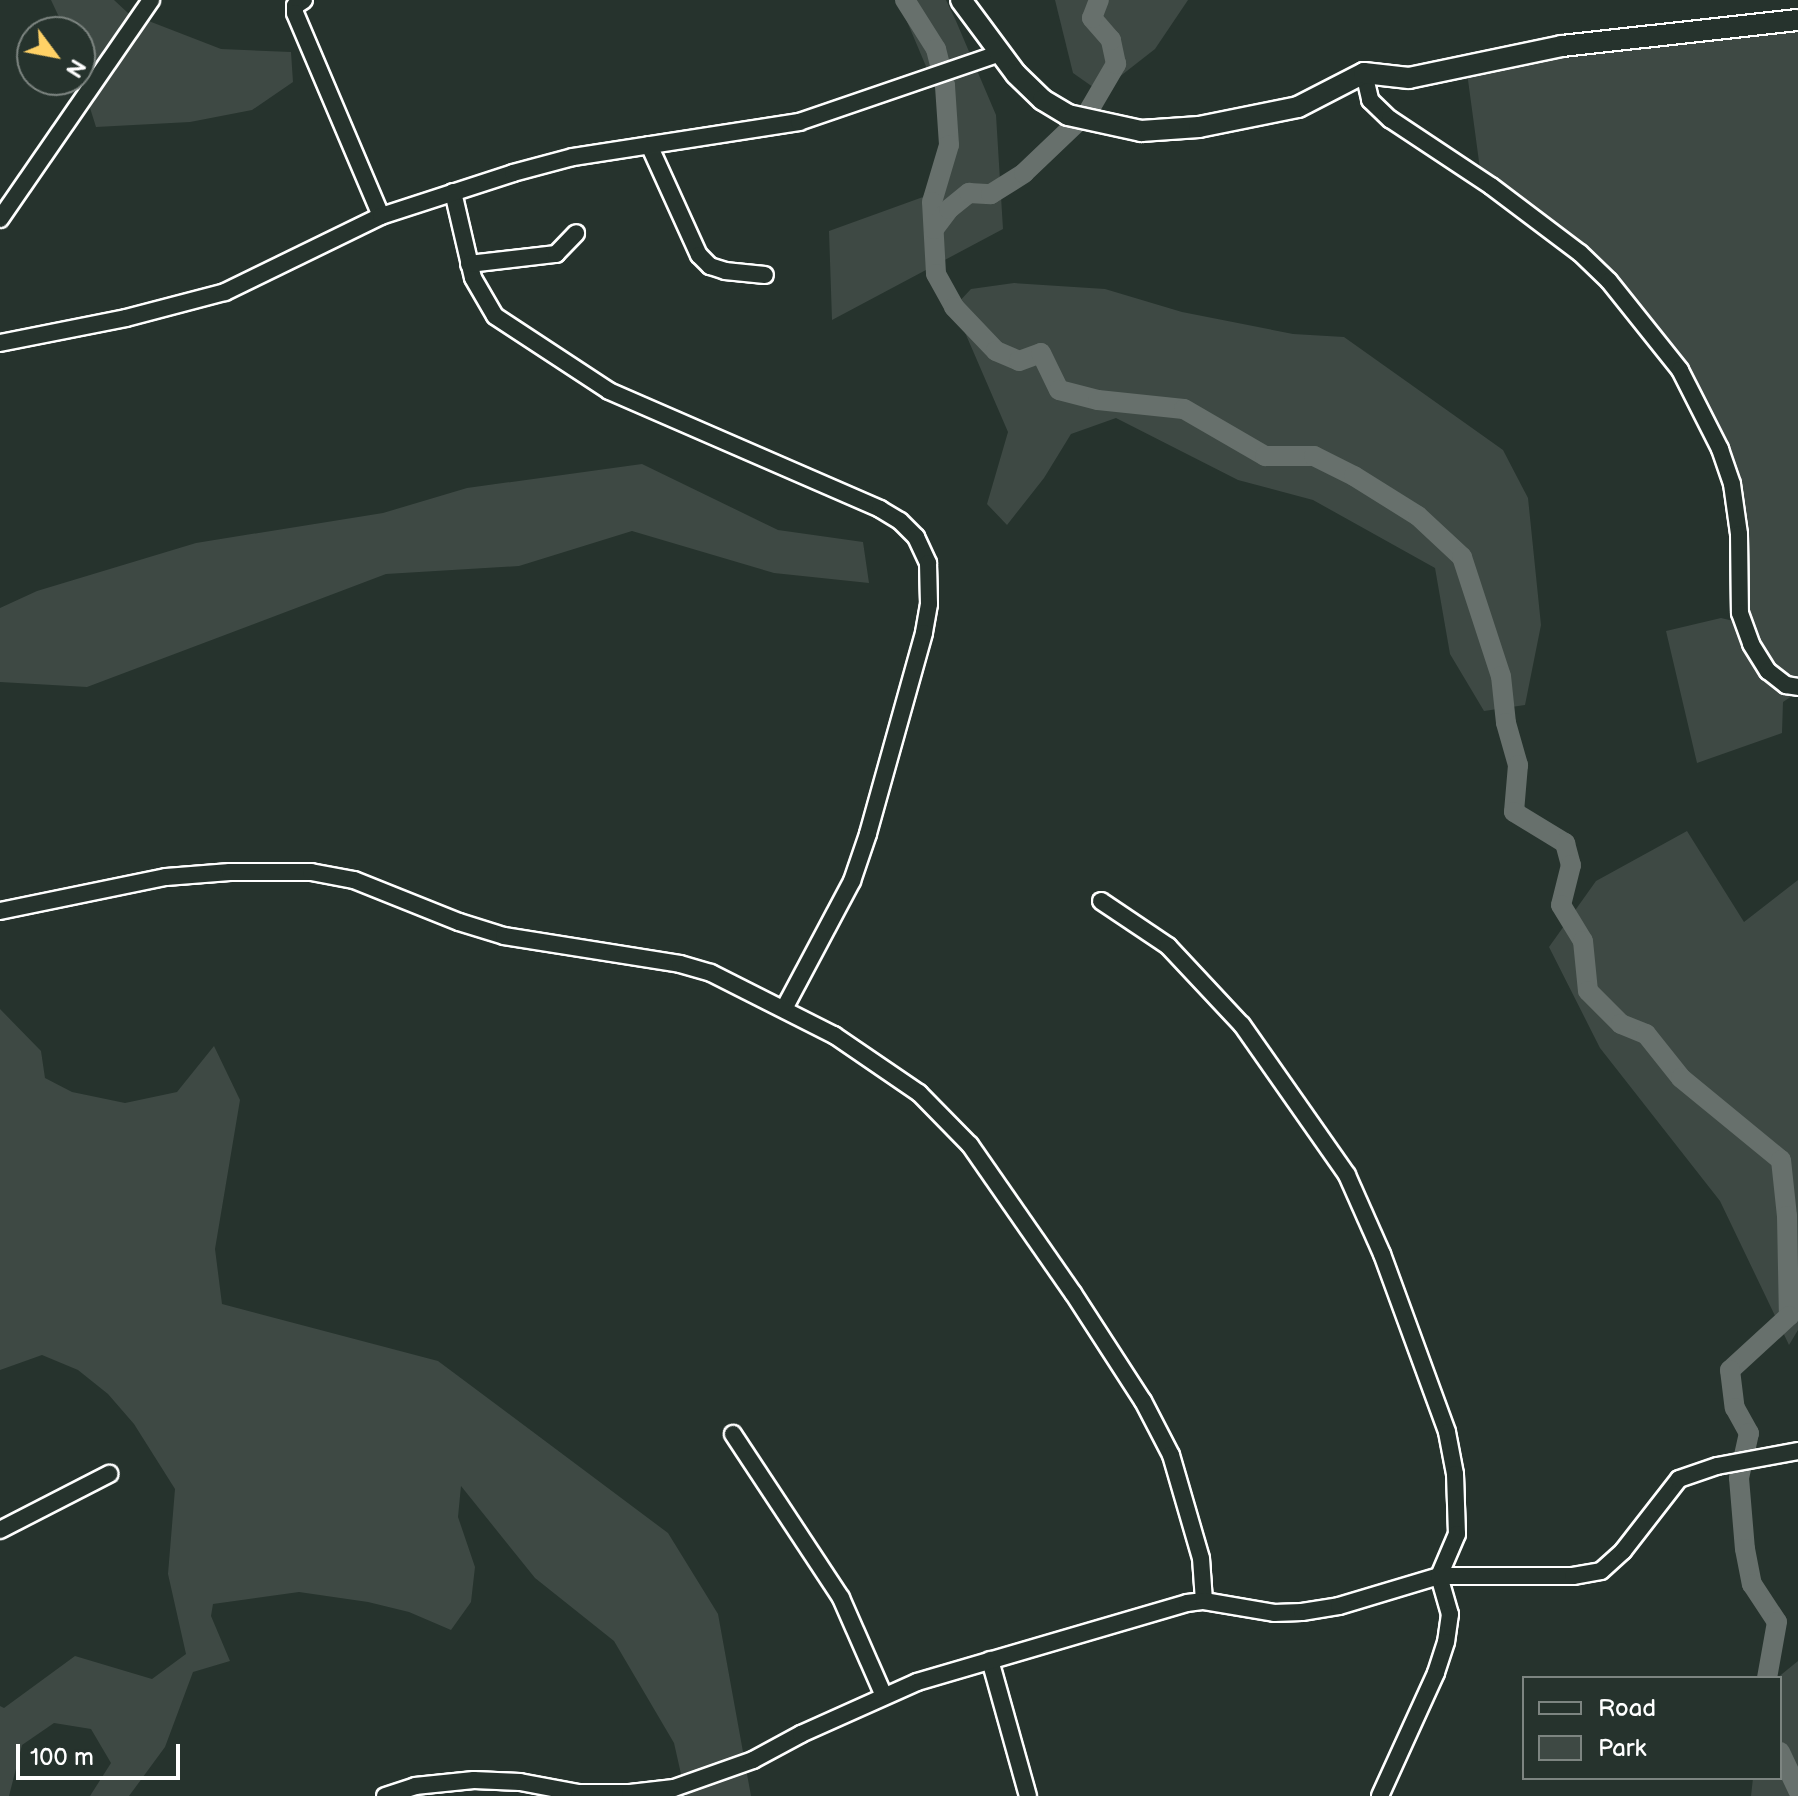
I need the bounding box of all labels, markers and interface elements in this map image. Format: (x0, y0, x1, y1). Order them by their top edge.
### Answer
north arrow (16, 16, 96, 96)
text: N (59, 54, 91, 82)
legend (1522, 1676, 1782, 1780)
text: Road (1598, 1694, 1656, 1723)
scale bar (20, 1728, 184, 1778)
text: Park (1598, 1734, 1646, 1763)
text: 100 m (30, 1743, 94, 1772)

